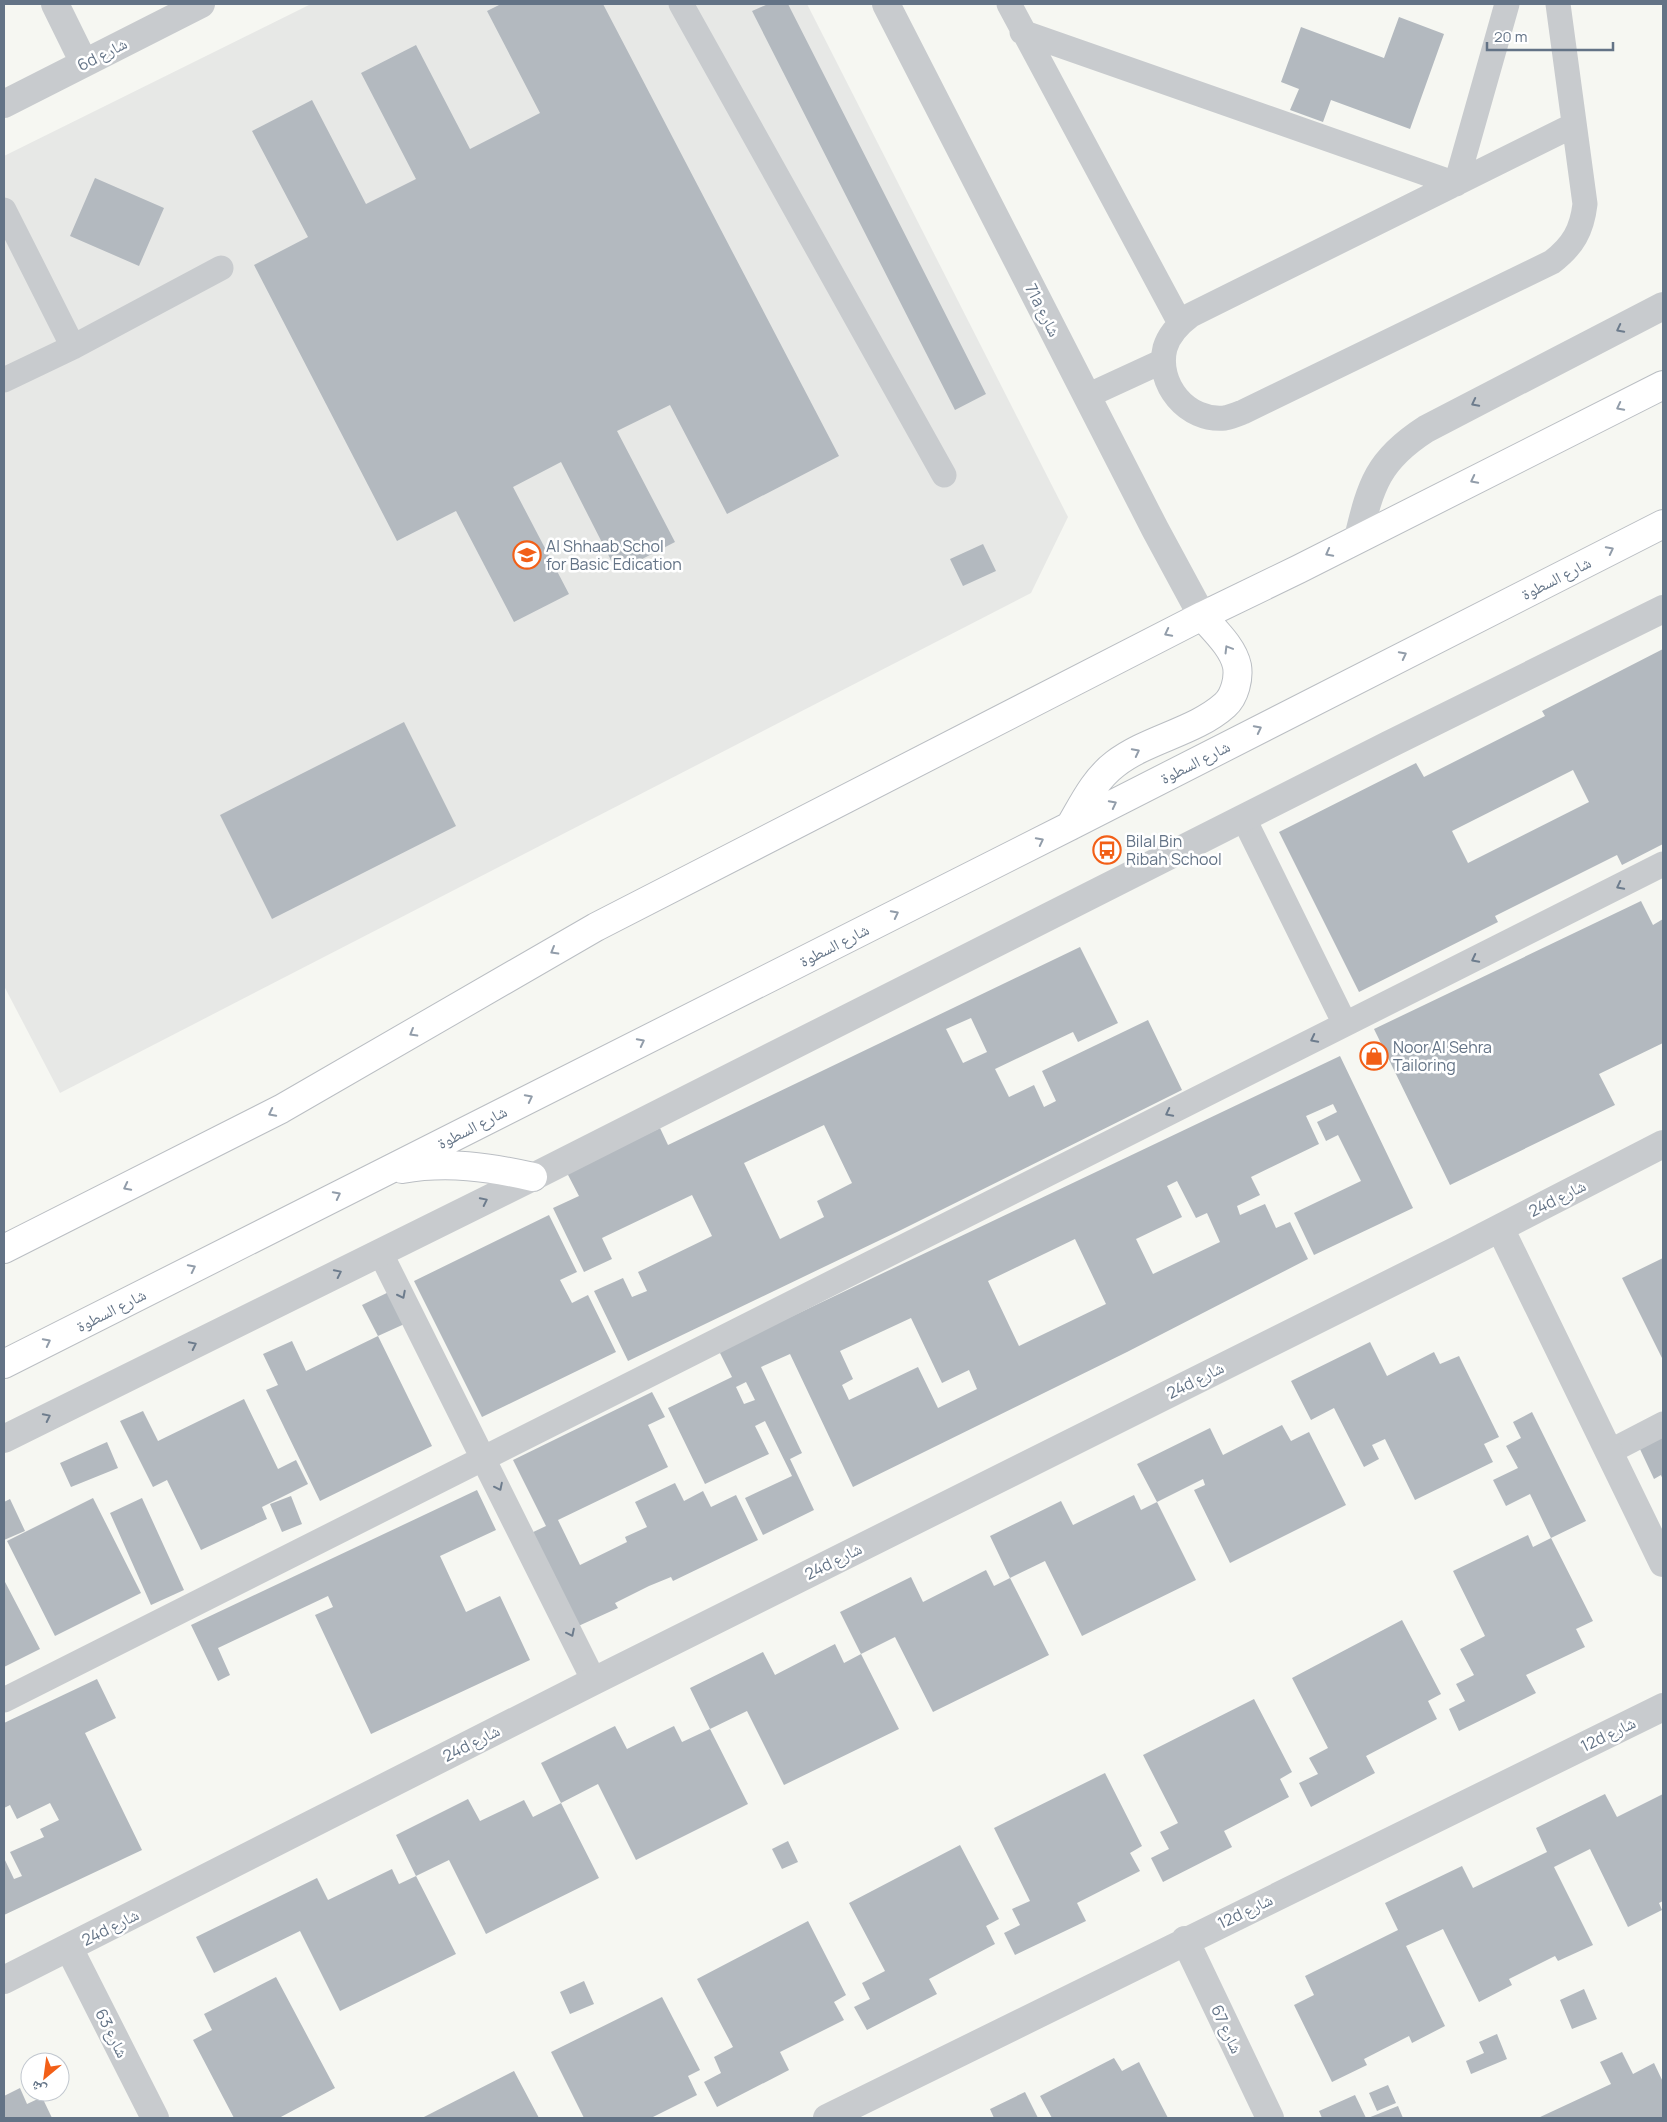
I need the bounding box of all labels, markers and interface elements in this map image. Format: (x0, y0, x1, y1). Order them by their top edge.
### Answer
scale bar (1487, 20, 1613, 52)
text: 20 m (1494, 26, 1527, 47)
street label: 6d شارع (73, 32, 131, 76)
street label: 71a شارع (1020, 280, 1066, 340)
one-way arrow (1616, 323, 1625, 333)
one-way arrow (1472, 397, 1481, 407)
one-way arrow (1616, 401, 1625, 411)
one-way arrow (1471, 474, 1480, 484)
place label: Al Shhaab Schol for Basic Edication (546, 535, 682, 575)
school or university icon: Al Shhaab Schol for Basic Edication (512, 540, 542, 570)
one-way arrow (1605, 546, 1614, 556)
one-way arrow (1326, 547, 1335, 557)
street label: شارع السطوة (1517, 551, 1595, 605)
one-way arrow (1165, 627, 1174, 637)
one-way arrow (1224, 645, 1234, 654)
one-way arrow (1397, 651, 1406, 661)
one-way arrow (1253, 725, 1262, 736)
street label: شارع السطوة (1156, 735, 1234, 789)
one-way arrow (1131, 748, 1140, 758)
one-way arrow (1108, 800, 1117, 810)
place label: Bilal Bin Ribah School (1126, 830, 1222, 870)
bus stop icon: Bilal Bin Ribah School (1092, 835, 1122, 865)
one-way arrow (1035, 837, 1044, 847)
one-way arrow (1616, 879, 1625, 890)
one-way arrow (890, 910, 899, 920)
street label: شارع السطوة (795, 918, 873, 972)
one-way arrow (550, 945, 559, 955)
one-way arrow (1471, 952, 1480, 962)
one-way arrow (409, 1026, 418, 1036)
one-way arrow (1310, 1033, 1319, 1044)
place label: Noor Al Sehra Tailoring (1393, 1036, 1492, 1076)
one-way arrow (635, 1038, 644, 1048)
shop icon: Noor Al Sehra Tailoring (1359, 1041, 1389, 1071)
one-way arrow (524, 1094, 533, 1104)
street label: شارع السطوة (433, 1100, 511, 1154)
one-way arrow (268, 1107, 277, 1117)
one-way arrow (1165, 1107, 1174, 1117)
street label: 24d شارع (1525, 1174, 1589, 1222)
one-way arrow (123, 1181, 132, 1191)
one-way arrow (332, 1191, 341, 1201)
one-way arrow (479, 1197, 488, 1207)
one-way arrow (187, 1265, 196, 1275)
one-way arrow (333, 1269, 342, 1279)
street label: شارع السطوة (72, 1283, 150, 1337)
one-way arrow (396, 1290, 406, 1299)
one-way arrow (42, 1338, 51, 1348)
one-way arrow (188, 1341, 197, 1351)
street label: 24d شارع (1163, 1356, 1227, 1404)
one-way arrow (42, 1413, 51, 1423)
one-way arrow (493, 1482, 503, 1491)
street label: 24d شارع (801, 1537, 865, 1585)
one-way arrow (565, 1628, 575, 1637)
street label: 12d شارع (1577, 1711, 1639, 1757)
street label: 24d شارع (439, 1719, 503, 1767)
street label: 12d شارع (1214, 1888, 1276, 1934)
street label: 24d شارع (78, 1903, 142, 1951)
street label: شارع 67 (1206, 2001, 1248, 2057)
street label: شارع 63 (90, 2005, 134, 2061)
north arrow (20, 2052, 70, 2102)
text: ش (27, 2077, 50, 2101)

